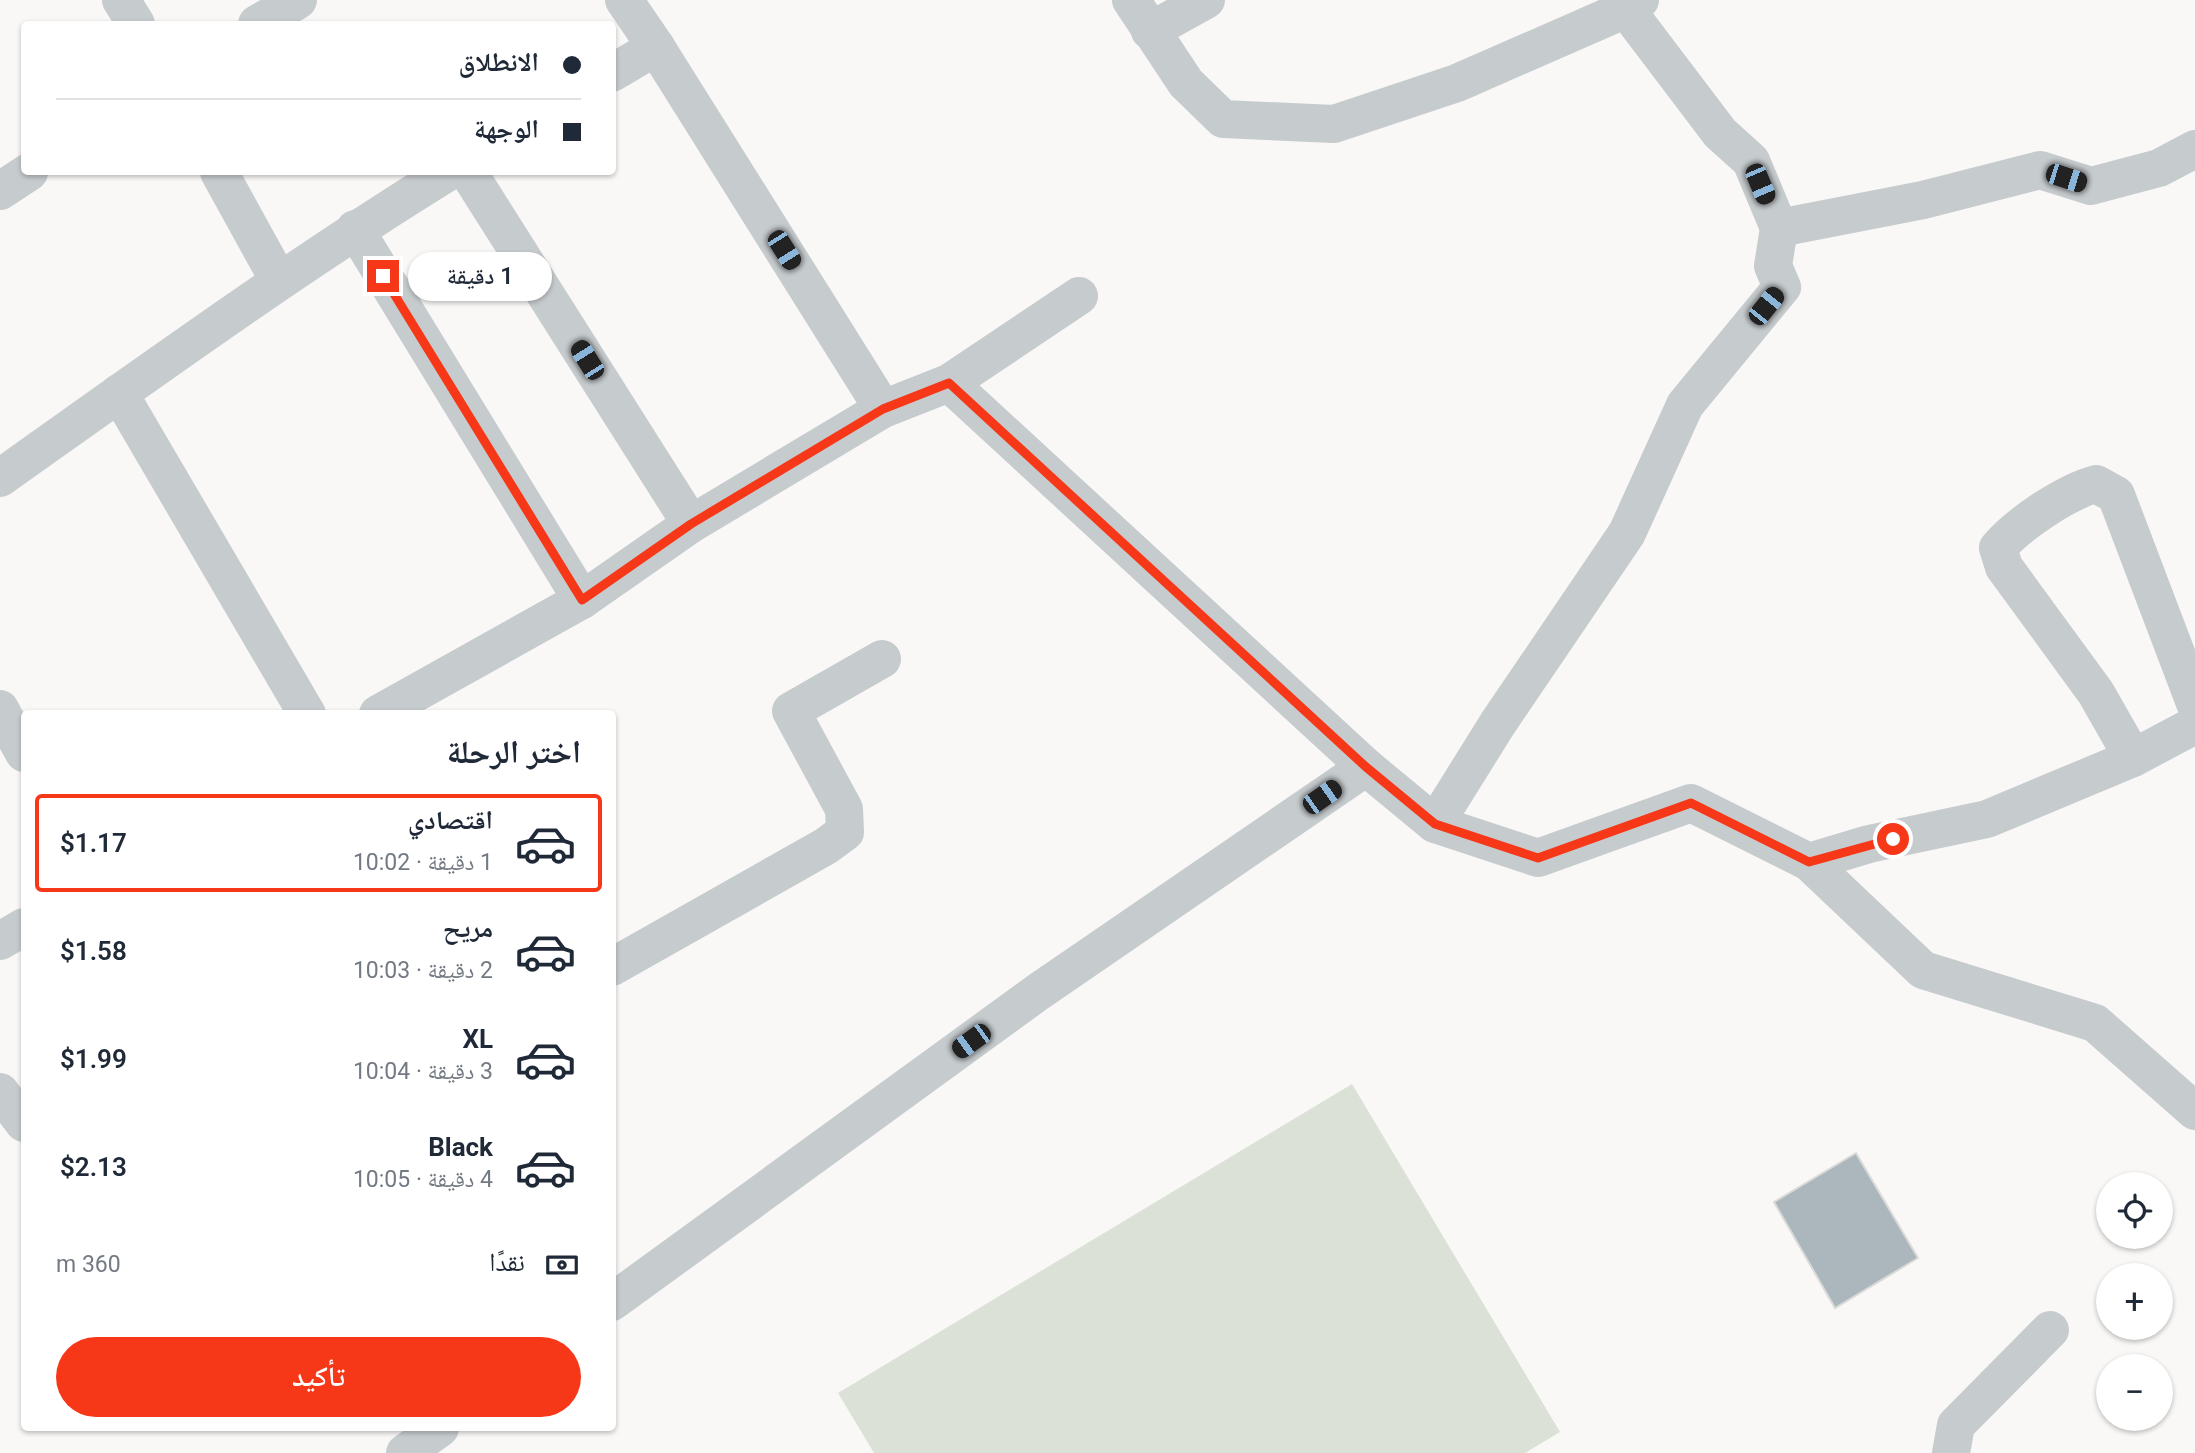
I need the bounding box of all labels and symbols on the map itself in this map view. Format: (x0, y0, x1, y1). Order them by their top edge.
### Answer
car (1743, 161, 1778, 207)
car (2043, 162, 2090, 194)
car (764, 227, 805, 273)
callout: 1 دقيقة (408, 252, 551, 300)
route end (367, 260, 399, 292)
car (1745, 283, 1788, 329)
car (567, 337, 608, 383)
car (1299, 776, 1346, 818)
route start (1877, 823, 1909, 855)
car (948, 1020, 995, 1062)

